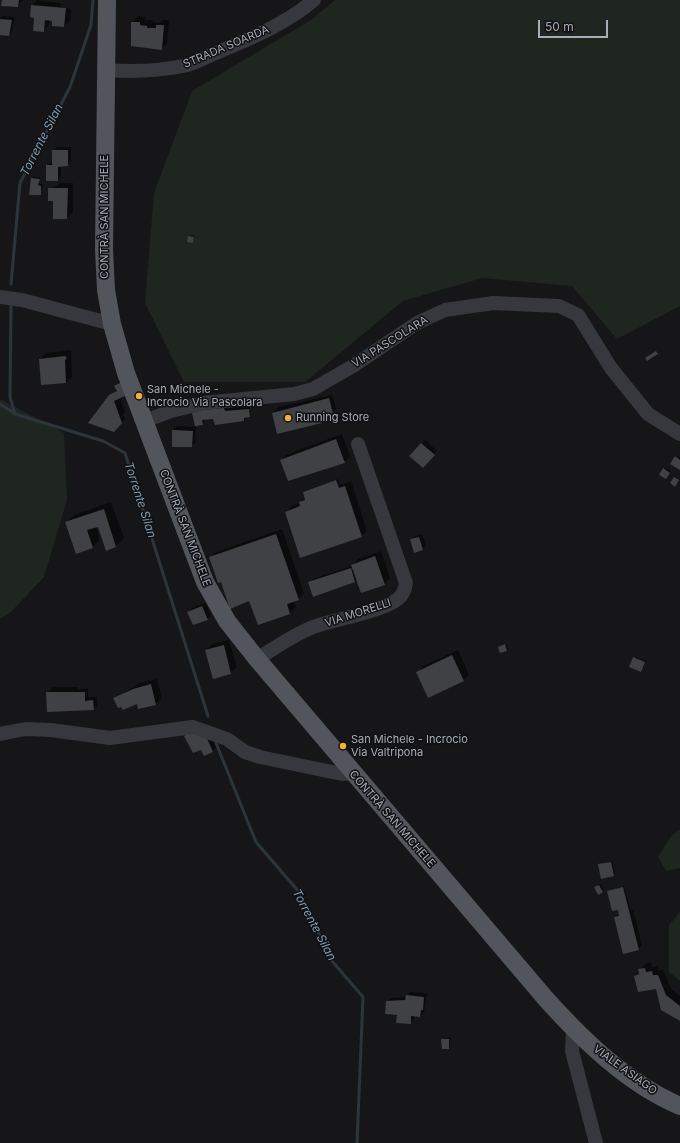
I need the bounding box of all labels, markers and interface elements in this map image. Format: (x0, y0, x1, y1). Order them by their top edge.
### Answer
scale bar (540, 12, 610, 38)
text: 50 m (545, 19, 574, 34)
street label: STRADA SOARDA (181, 23, 271, 71)
water label: Torrente Silan (18, 101, 66, 179)
street label: CONTRÀ SAN MICHELE (98, 155, 112, 279)
street label: VIA PASCOLARA (350, 313, 430, 371)
place label: San Michele - Incrocio Via Pascolara (147, 383, 262, 409)
marker: San Michele - Incrocio Via Pascolara (134, 391, 144, 401)
place label: Running Store (296, 411, 369, 425)
marker: Running Store (283, 413, 293, 423)
water label: Torrente Silan (121, 460, 159, 540)
street label: CONTRÀ SAN MICHELE (157, 468, 213, 588)
street label: VIA MORELLI (323, 596, 393, 630)
place label: San Michele - Incrocio Via Valtripona (351, 733, 468, 759)
marker: San Michele - Incrocio Via Valtripona (338, 741, 348, 751)
street label: CONTRÀ SAN MICHELE (346, 768, 438, 870)
water label: Torrente Silan (289, 887, 339, 963)
street label: VIALE ASIAGO (591, 1042, 659, 1098)

